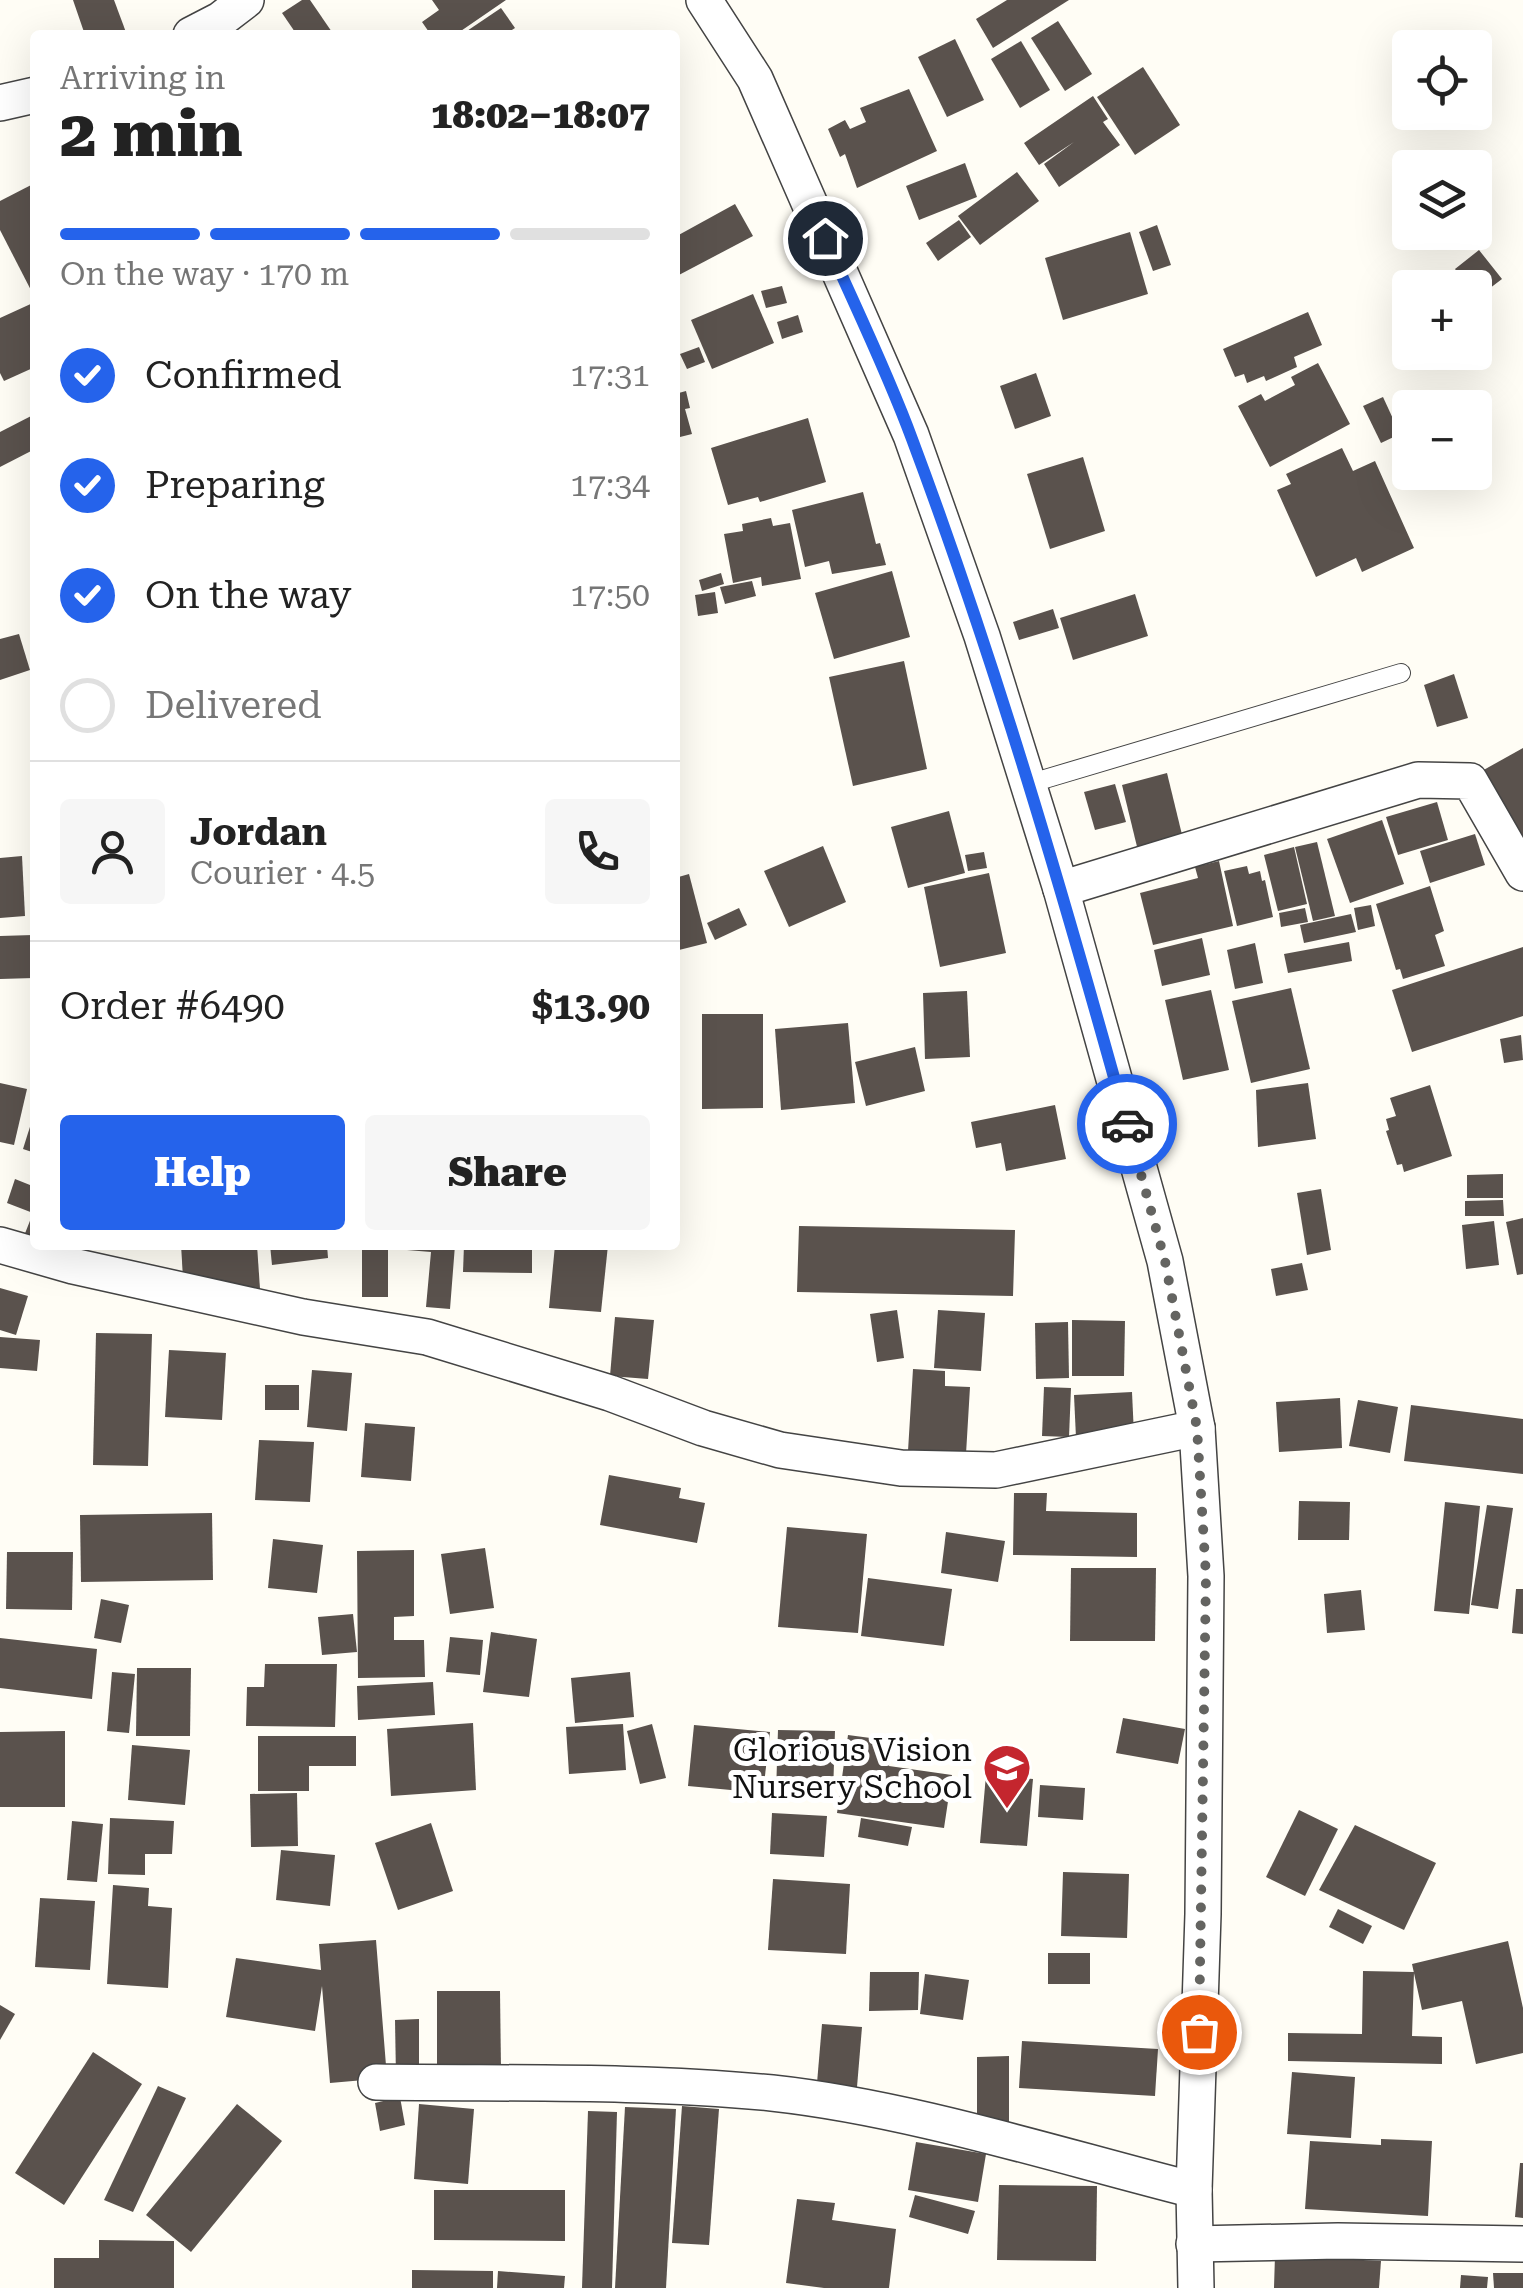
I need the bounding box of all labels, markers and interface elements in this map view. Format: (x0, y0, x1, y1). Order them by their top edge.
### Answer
map controls (1392, 30, 1492, 490)
button: locate (1392, 30, 1492, 130)
text: Arriving in (60, 59, 225, 97)
text: 18:02–18:07 (431, 93, 650, 137)
text: 2 min (60, 96, 243, 172)
button: layers (1392, 150, 1492, 250)
pin (783, 196, 868, 281)
icon: home (798, 211, 853, 266)
text: On the way · 170 m (60, 255, 349, 293)
button: + (1392, 270, 1492, 370)
icon: check (60, 348, 115, 403)
text: Confirmed (145, 353, 342, 397)
text: 17:31 (570, 356, 650, 394)
button: − (1392, 390, 1492, 490)
icon: check (60, 458, 115, 513)
text: Preparing (145, 463, 325, 507)
text: 17:34 (570, 466, 650, 504)
icon: check (60, 568, 115, 623)
text: On the way (145, 573, 351, 617)
text: 17:50 (570, 576, 650, 614)
text: Delivered (145, 683, 322, 727)
button: person (60, 799, 165, 904)
button: phone (545, 799, 650, 904)
text: Jordan (190, 810, 327, 854)
text: Courier · 4.5 (190, 854, 375, 892)
text: Order #6490 (60, 984, 285, 1028)
text: $13.90 (532, 984, 650, 1028)
courier (1077, 1074, 1177, 1174)
icon: car (1100, 1097, 1155, 1152)
button: Help (60, 1115, 345, 1230)
button: Share (365, 1115, 650, 1230)
place label: Glorious Vision Nursery School (732, 1731, 972, 1806)
school or university icon: Glorious Vision Nursery School (981, 1742, 1033, 1810)
pin (1157, 1990, 1242, 2075)
icon: bag (1172, 2005, 1227, 2060)

